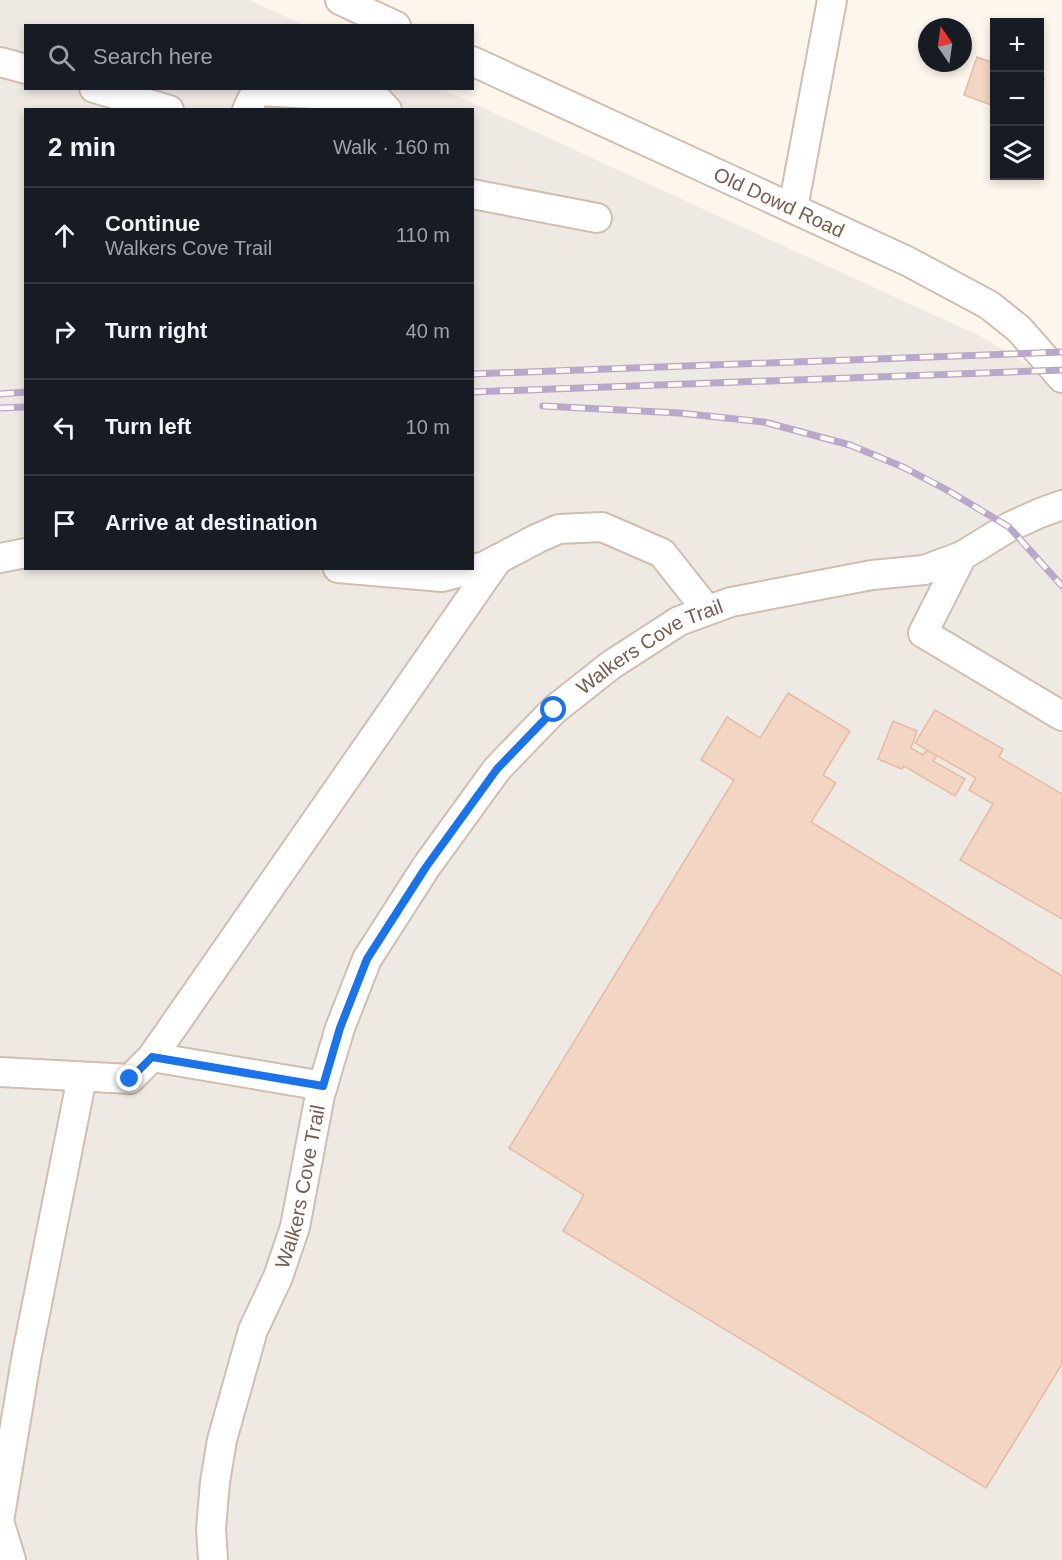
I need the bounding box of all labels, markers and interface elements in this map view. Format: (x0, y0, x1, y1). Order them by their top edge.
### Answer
north arrow (918, 18, 972, 72)
map controls (990, 18, 1044, 180)
button: + (990, 18, 1044, 72)
search box (24, 24, 474, 90)
icon: search (45, 41, 78, 74)
text: Search here (93, 44, 213, 69)
button: − (990, 72, 1044, 126)
button: layers (990, 126, 1044, 180)
text: 2 min (48, 132, 116, 162)
text: Walk · 160 m (333, 136, 450, 158)
street label: Old Dowd Road (710, 163, 848, 242)
text: Continue (105, 211, 200, 236)
icon: ahead (48, 219, 81, 252)
text: 110 m (396, 224, 450, 246)
text: Walkers Cove Trail (105, 237, 272, 259)
icon: right (48, 315, 81, 348)
text: Turn right (105, 318, 207, 343)
text: 40 m (406, 320, 450, 342)
icon: left (48, 411, 81, 444)
text: Turn left (105, 414, 191, 439)
text: 10 m (406, 416, 450, 438)
icon: arrive (48, 507, 81, 540)
text: Arrive at destination (105, 510, 318, 535)
street label: Walkers Cove Trail (572, 595, 726, 699)
route start (540, 696, 566, 722)
route end (116, 1065, 142, 1091)
street label: Walkers Cove Trail (271, 1103, 329, 1271)

